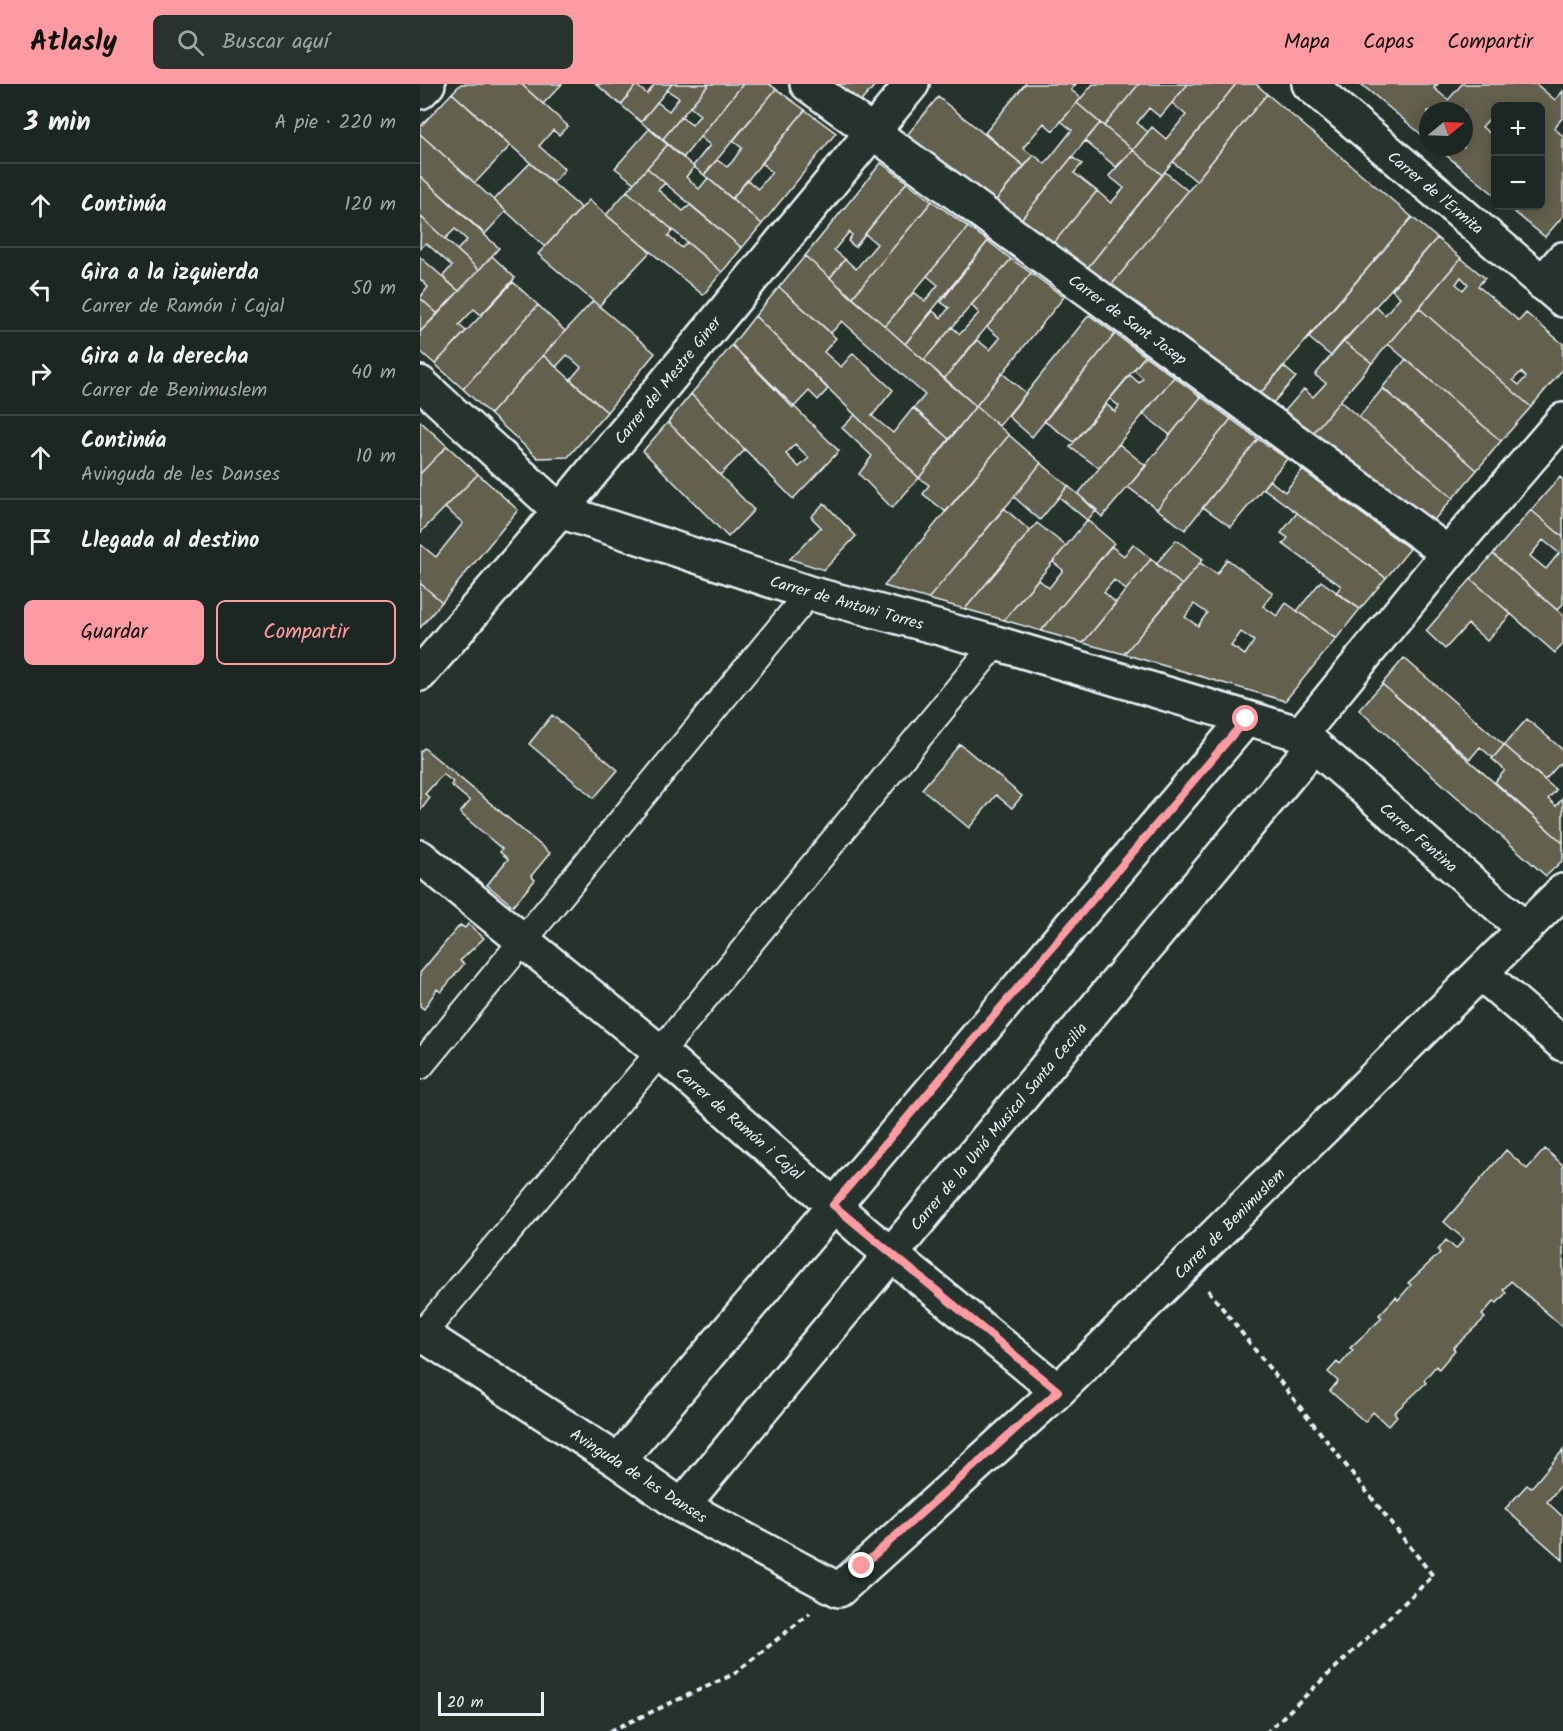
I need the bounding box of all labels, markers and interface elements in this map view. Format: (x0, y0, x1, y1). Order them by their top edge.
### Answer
search box (153, 15, 573, 69)
text: Atlasly (30, 20, 117, 65)
text: Buscar aquí (222, 25, 329, 60)
icon: search (174, 26, 207, 59)
text: Mapa (1284, 26, 1330, 59)
text: Capas (1363, 26, 1414, 59)
text: Compartir (1447, 26, 1533, 59)
text: 3 min (24, 102, 91, 144)
north arrow (1419, 102, 1473, 156)
map controls (1491, 102, 1545, 210)
button: + (1491, 102, 1545, 156)
text: A pie · 220 m (275, 107, 396, 139)
street label: Carrer de l'Ermita (1381, 145, 1489, 241)
button: − (1491, 156, 1545, 210)
text: Continúa (81, 188, 166, 223)
icon: ahead (24, 189, 57, 222)
text: 120 m (344, 189, 396, 221)
text: Gira a la izquierda (81, 256, 259, 291)
street label: Carrer de Sant Josep (1062, 268, 1192, 372)
icon: left (24, 273, 57, 306)
text: 50 m (351, 273, 396, 305)
text: Carrer de Ramón i Cajal (81, 291, 284, 323)
street label: Carrer del Mestre Giner (609, 310, 729, 450)
text: Gira a la derecha (81, 340, 248, 375)
icon: right (24, 357, 57, 390)
text: 40 m (351, 357, 396, 389)
text: Carrer de Benimuslem (81, 375, 267, 407)
text: Continúa (81, 424, 166, 459)
icon: ahead (24, 441, 57, 474)
text: 10 m (356, 441, 396, 473)
text: Avinguda de les Danses (81, 459, 280, 491)
text: Llegada al destino (81, 524, 259, 559)
icon: arrive (24, 525, 57, 558)
street label: Carrer de Antoni Torres (767, 570, 927, 637)
button: Guardar (24, 600, 204, 665)
button: Compartir (216, 600, 396, 665)
route start (1232, 705, 1258, 731)
street label: Carrer Fentina (1373, 797, 1463, 879)
street label: Carrer de la Unió Musical Santa Cecilia (904, 1017, 1094, 1237)
street label: Carrer de Ramón i Cajal (669, 1061, 809, 1187)
street label: Carrer de Benimuslem (1169, 1162, 1292, 1286)
street label: Avinguda de les Danses (565, 1422, 712, 1530)
route end (848, 1552, 874, 1578)
scale bar (438, 1689, 544, 1716)
text: 20 m (447, 1690, 483, 1715)

